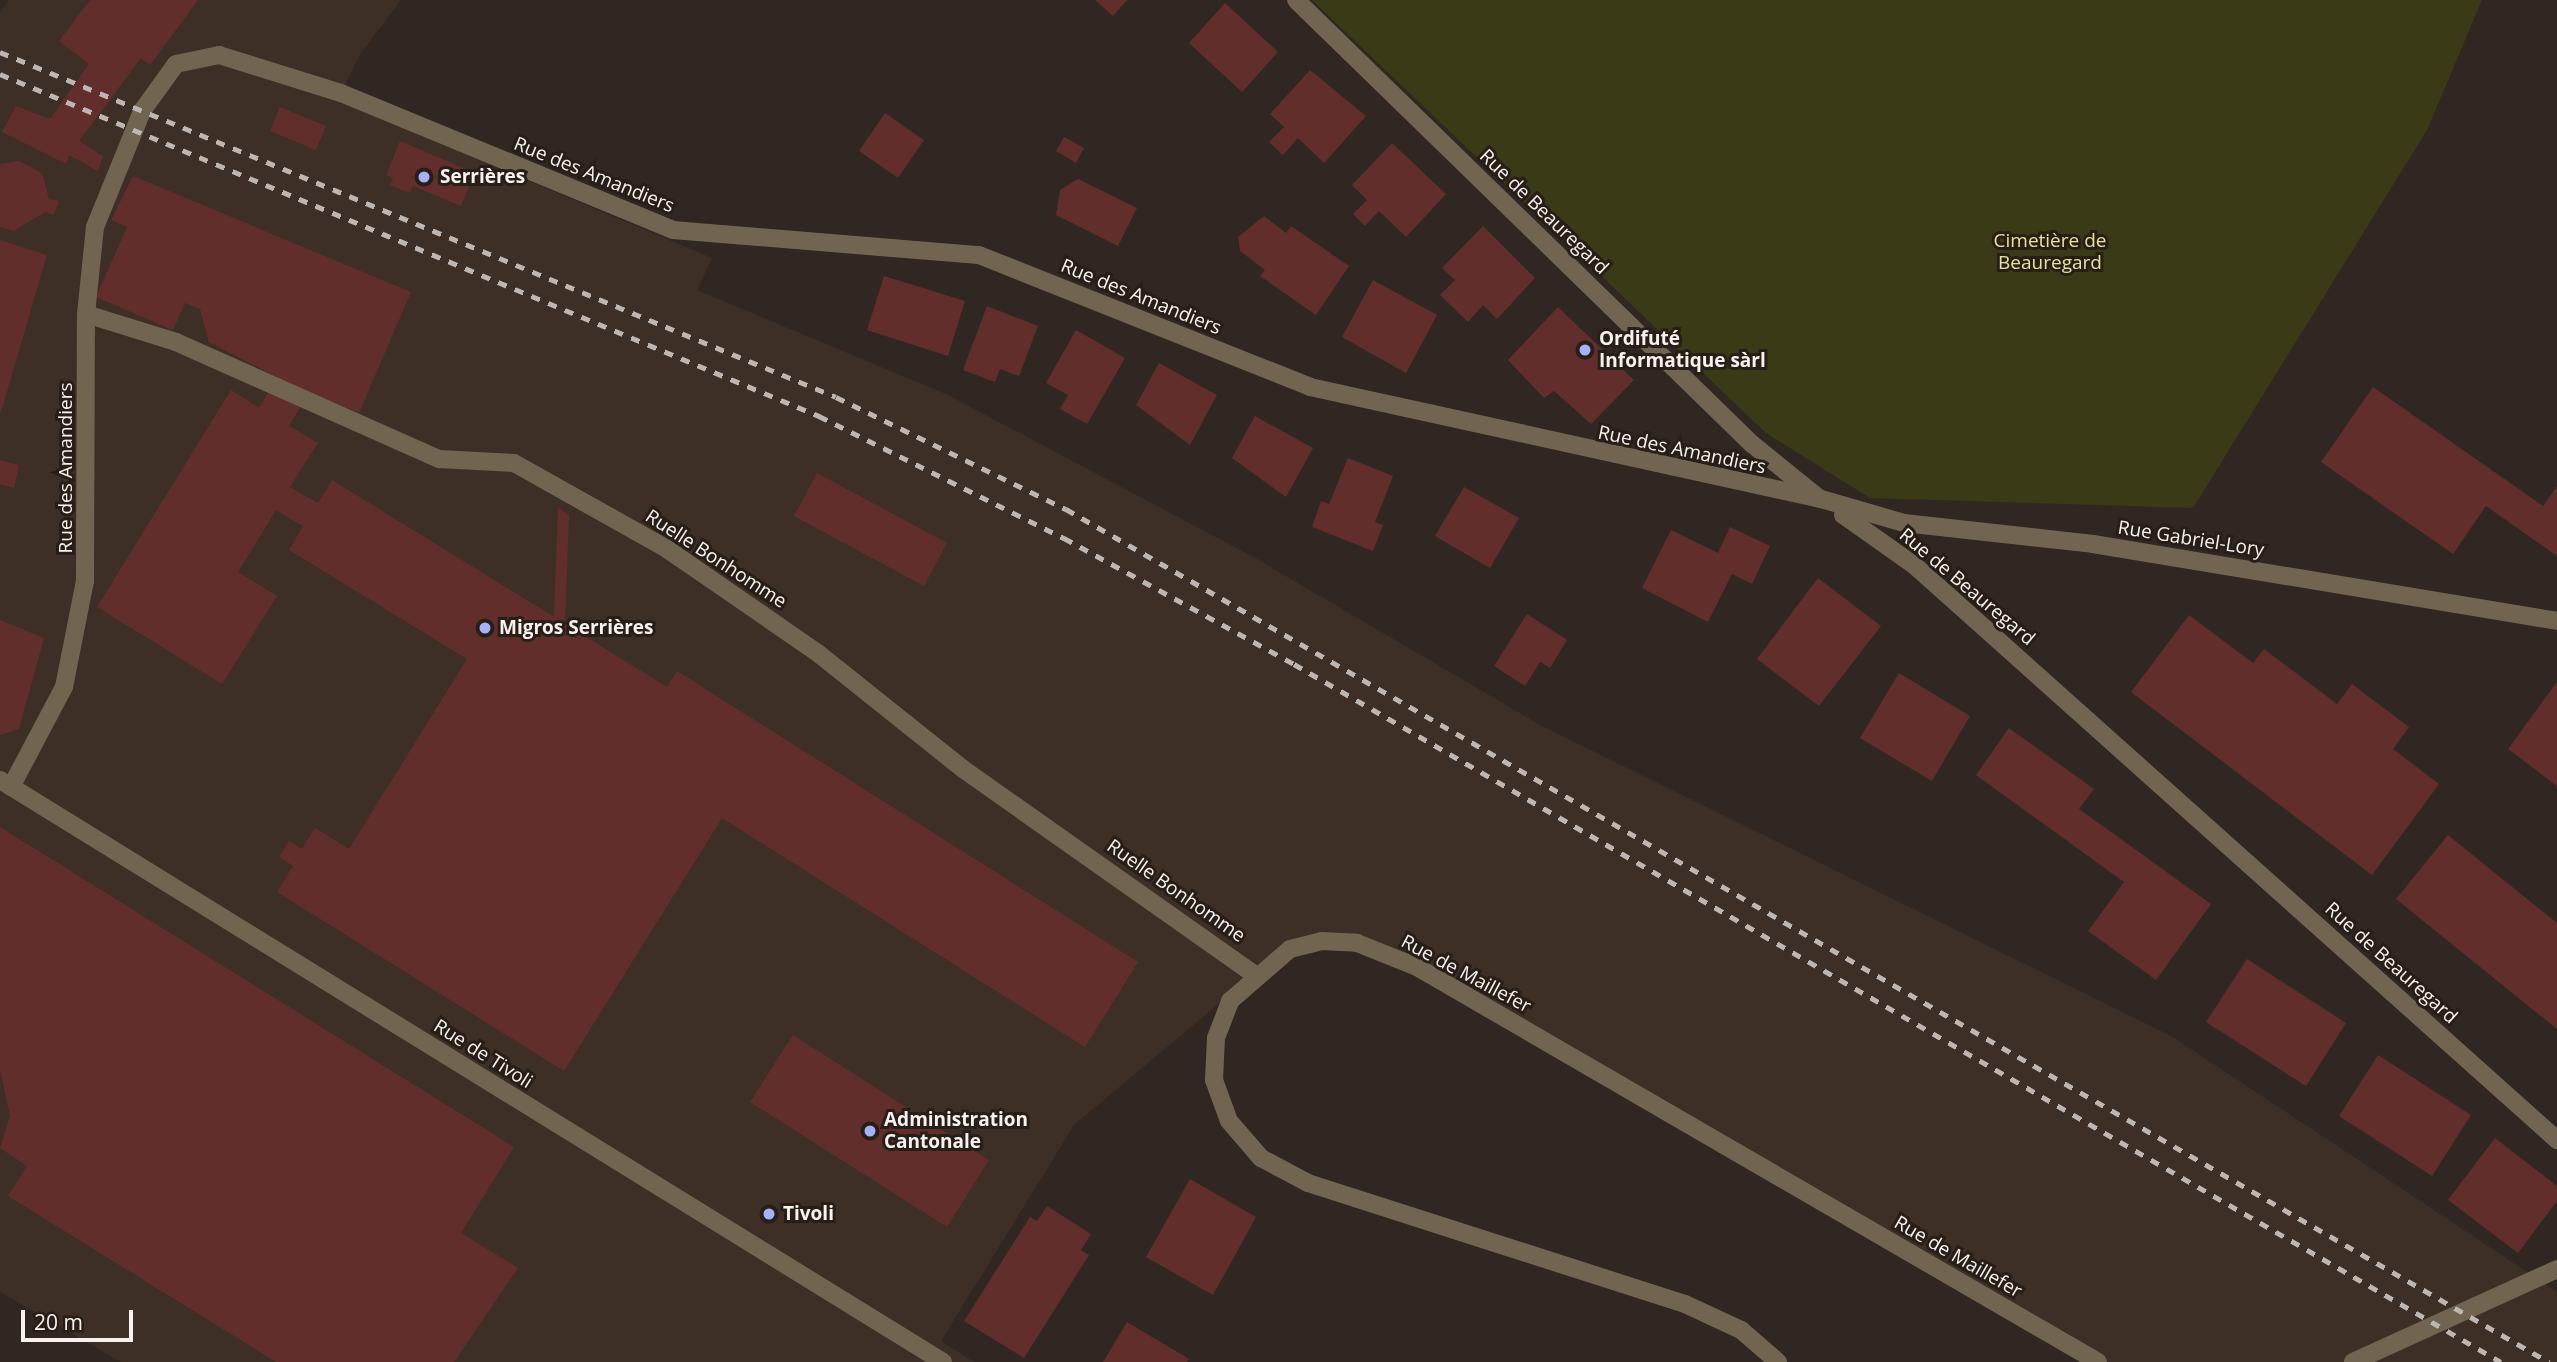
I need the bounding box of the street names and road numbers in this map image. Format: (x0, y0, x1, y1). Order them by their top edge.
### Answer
street label: Rue des Amandiers (510, 132, 678, 218)
street label: Rue de Beauregard (1475, 145, 1613, 279)
street label: Rue des Amandiers (1057, 254, 1225, 340)
street label: Rue des Amandiers (55, 383, 77, 553)
street label: Rue des Amandiers (1596, 421, 1768, 479)
street label: Ruelle Bonhomme (641, 505, 791, 613)
street label: Rue Gabriel-Lory (2116, 516, 2266, 562)
street label: Rue de Beauregard (1895, 524, 2039, 650)
street label: Ruelle Bonhomme (1102, 835, 1250, 947)
street label: Rue de Beauregard (2320, 898, 2462, 1028)
street label: Rue de Maillefer (1397, 930, 1535, 1018)
street label: Rue de Tivoli (429, 1015, 537, 1093)
street label: Rue de Maillefer (1890, 1211, 2026, 1303)

